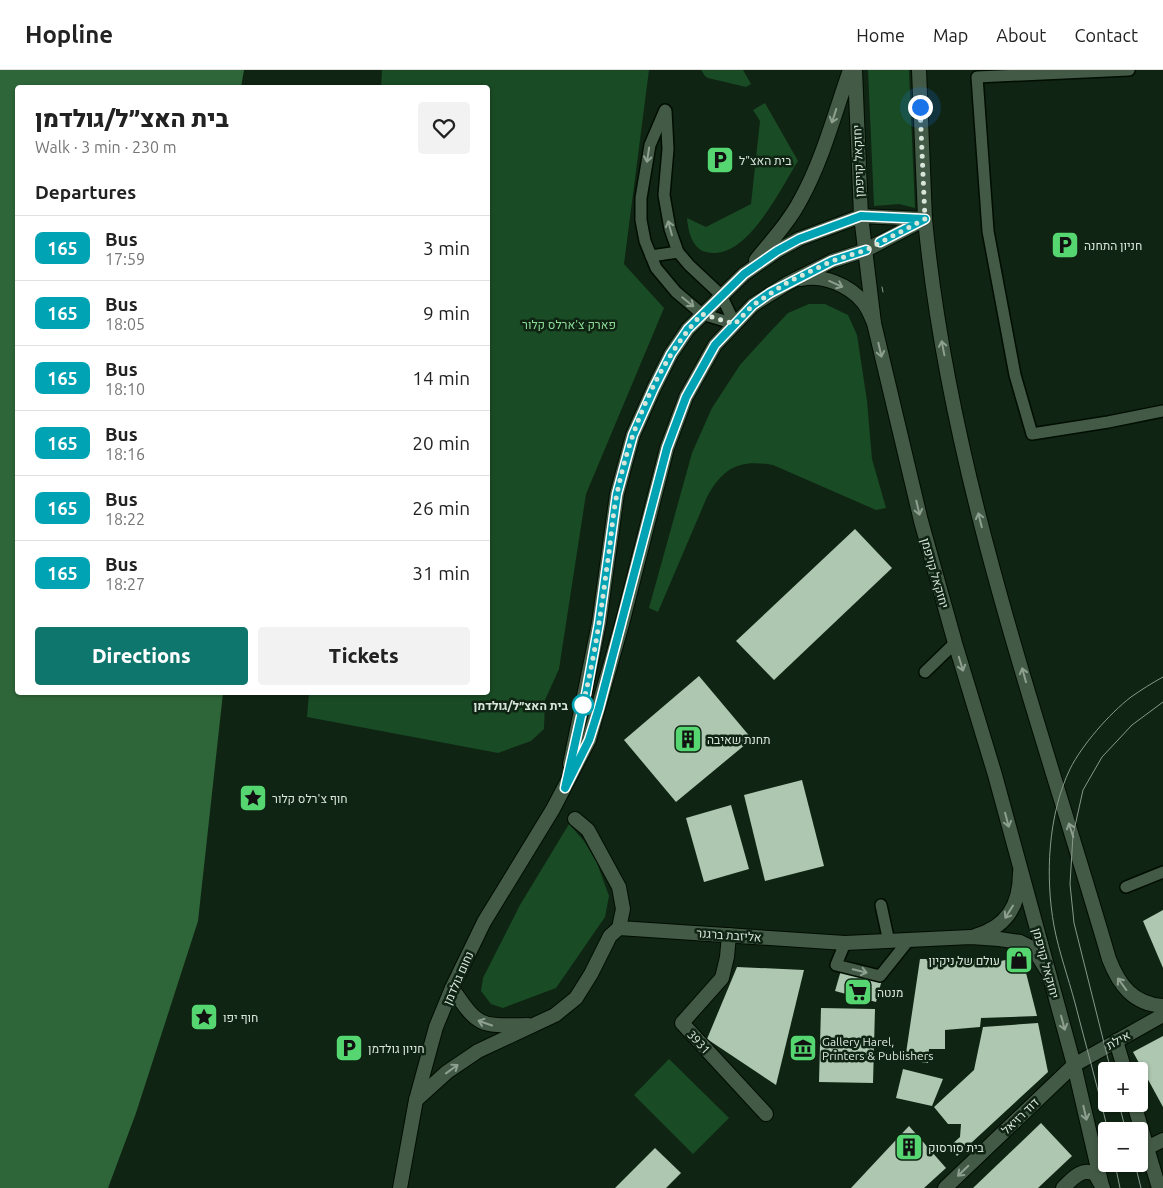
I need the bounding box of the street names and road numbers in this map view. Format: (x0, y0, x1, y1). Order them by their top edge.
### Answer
street label: יחזקאל קויפמן (850, 125, 866, 197)
street label: יחזקאל קויפמן (919, 536, 951, 610)
street label: אליזבת ברגנר (696, 926, 762, 944)
street label: יחזקאל קויפמן (1030, 926, 1062, 1000)
street label: נחום גולדמן (440, 949, 476, 1007)
street label: 3931 (685, 1028, 713, 1056)
street label: אילת (1104, 1028, 1132, 1052)
street label: דוד רזיאל (999, 1095, 1041, 1137)

